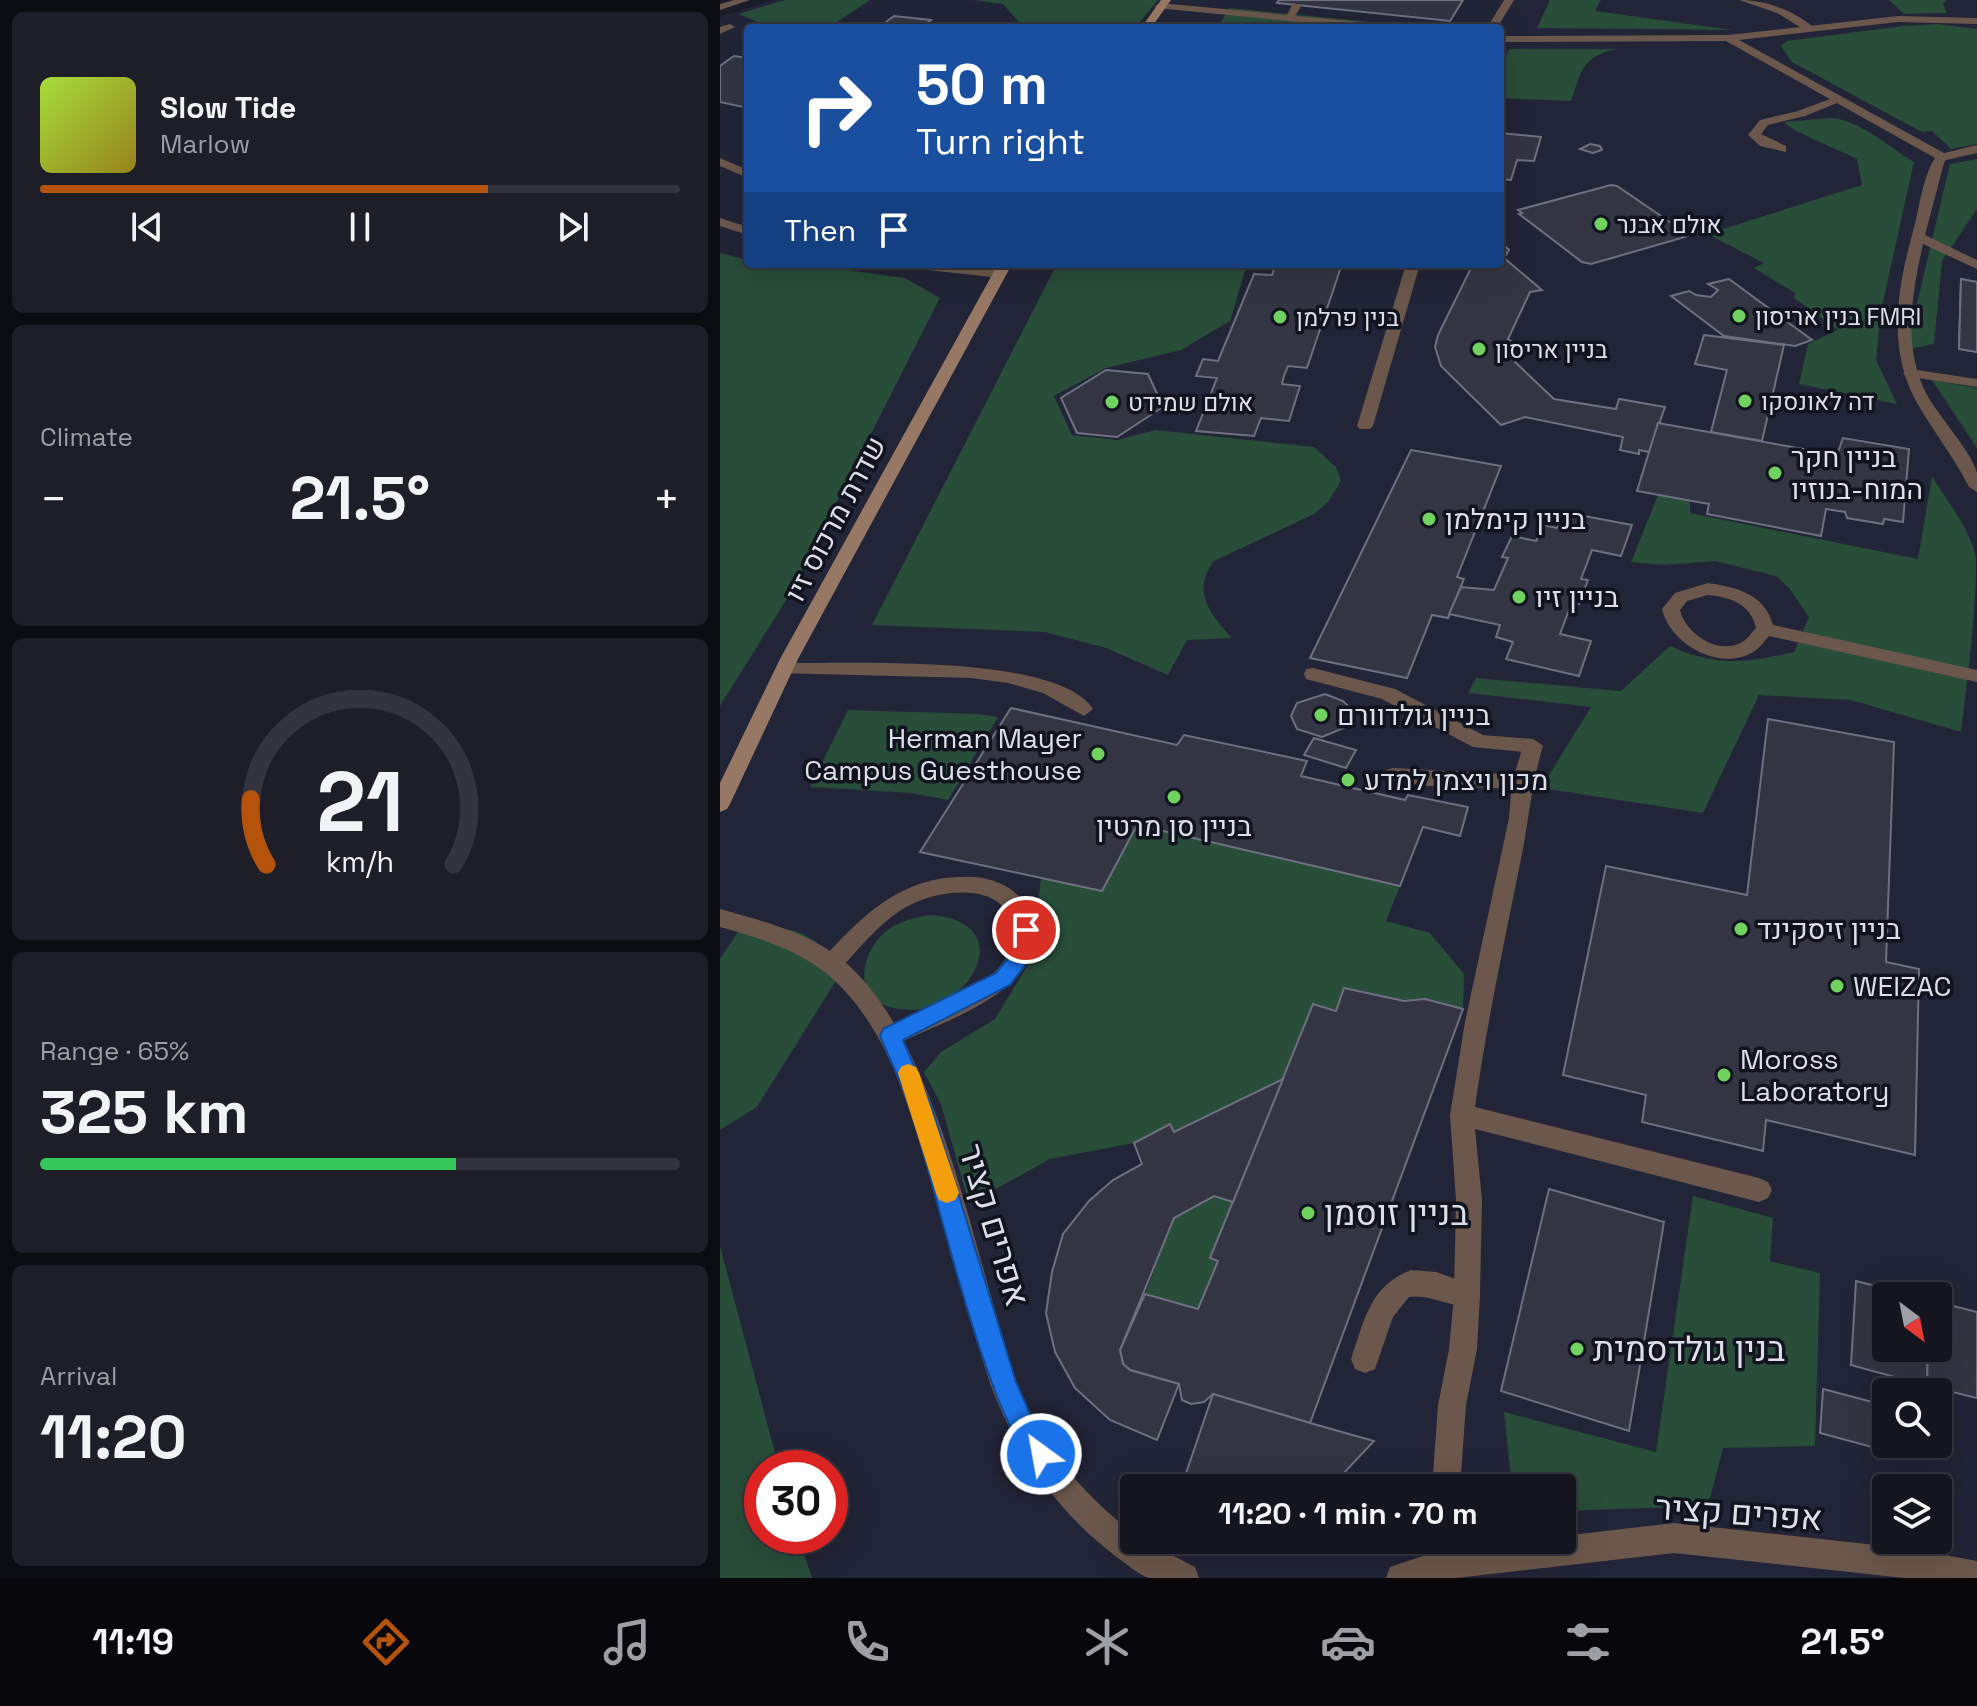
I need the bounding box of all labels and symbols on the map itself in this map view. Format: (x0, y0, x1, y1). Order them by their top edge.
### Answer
place label: אולם אבנר (1617, 209, 1722, 240)
marker: אולם אבנר (1592, 215, 1610, 233)
place label: בנין אריסון FMRI (1755, 301, 1921, 332)
place label: בנין פרלמן (1296, 302, 1399, 333)
marker: בנין אריסון FMRI (1730, 307, 1748, 325)
marker: בנין פרלמן (1271, 308, 1289, 326)
place label: בניין אריסון (1495, 334, 1608, 365)
marker: בניין אריסון (1470, 340, 1488, 358)
place label: דה לאונסקו (1761, 386, 1875, 417)
place label: אולם שמידט (1128, 387, 1253, 418)
marker: דה לאונסקו (1736, 392, 1754, 410)
marker: אולם שמידט (1103, 393, 1121, 411)
street label: שדרת מרכוס זיו (776, 430, 894, 608)
place label: בניין חקר המוח-בנוזיו (1791, 439, 1923, 507)
marker: בניין חקר המוח-בנוזיו (1766, 464, 1784, 482)
place label: בניין קימלמן (1445, 501, 1586, 537)
marker: בניין קימלמן (1420, 510, 1438, 528)
place label: בניין זיו (1535, 579, 1619, 615)
marker: בניין זיו (1510, 588, 1528, 606)
place label: בניין גולדוורם (1337, 697, 1490, 733)
marker: בניין גולדוורם (1312, 706, 1330, 724)
place label: Herman Mayer Campus Guesthouse (804, 720, 1082, 788)
marker: Herman Mayer Campus Guesthouse (1089, 745, 1107, 763)
place label: מכון ויצמן למדע (1364, 762, 1548, 798)
marker: מכון ויצמן למדע (1339, 771, 1357, 789)
marker: בניין סן מרטין (1165, 788, 1183, 806)
place label: בניין סן מרטין (1096, 808, 1252, 844)
pin (992, 896, 1060, 964)
place label: בניין זיסקינד (1757, 911, 1901, 947)
marker: בניין זיסקינד (1732, 920, 1750, 938)
place label: WEIZAC (1853, 968, 1952, 1004)
marker: WEIZAC (1828, 977, 1846, 995)
place label: Moross Laboratory (1740, 1041, 1889, 1109)
marker: Moross Laboratory (1715, 1066, 1733, 1084)
street label: אפרים קציר (949, 1139, 1039, 1311)
place label: בניין זוסמן (1324, 1192, 1468, 1235)
marker: בניין זוסמן (1299, 1204, 1317, 1222)
north arrow (1872, 1282, 1952, 1362)
place label: בנין גולדסמית (1593, 1328, 1785, 1371)
marker: בנין גולדסמית (1568, 1340, 1586, 1358)
position arrow (999, 1412, 1083, 1496)
speed limit sign: 30 (744, 1450, 848, 1554)
street label: אפרים קציר (1654, 1486, 1824, 1540)

